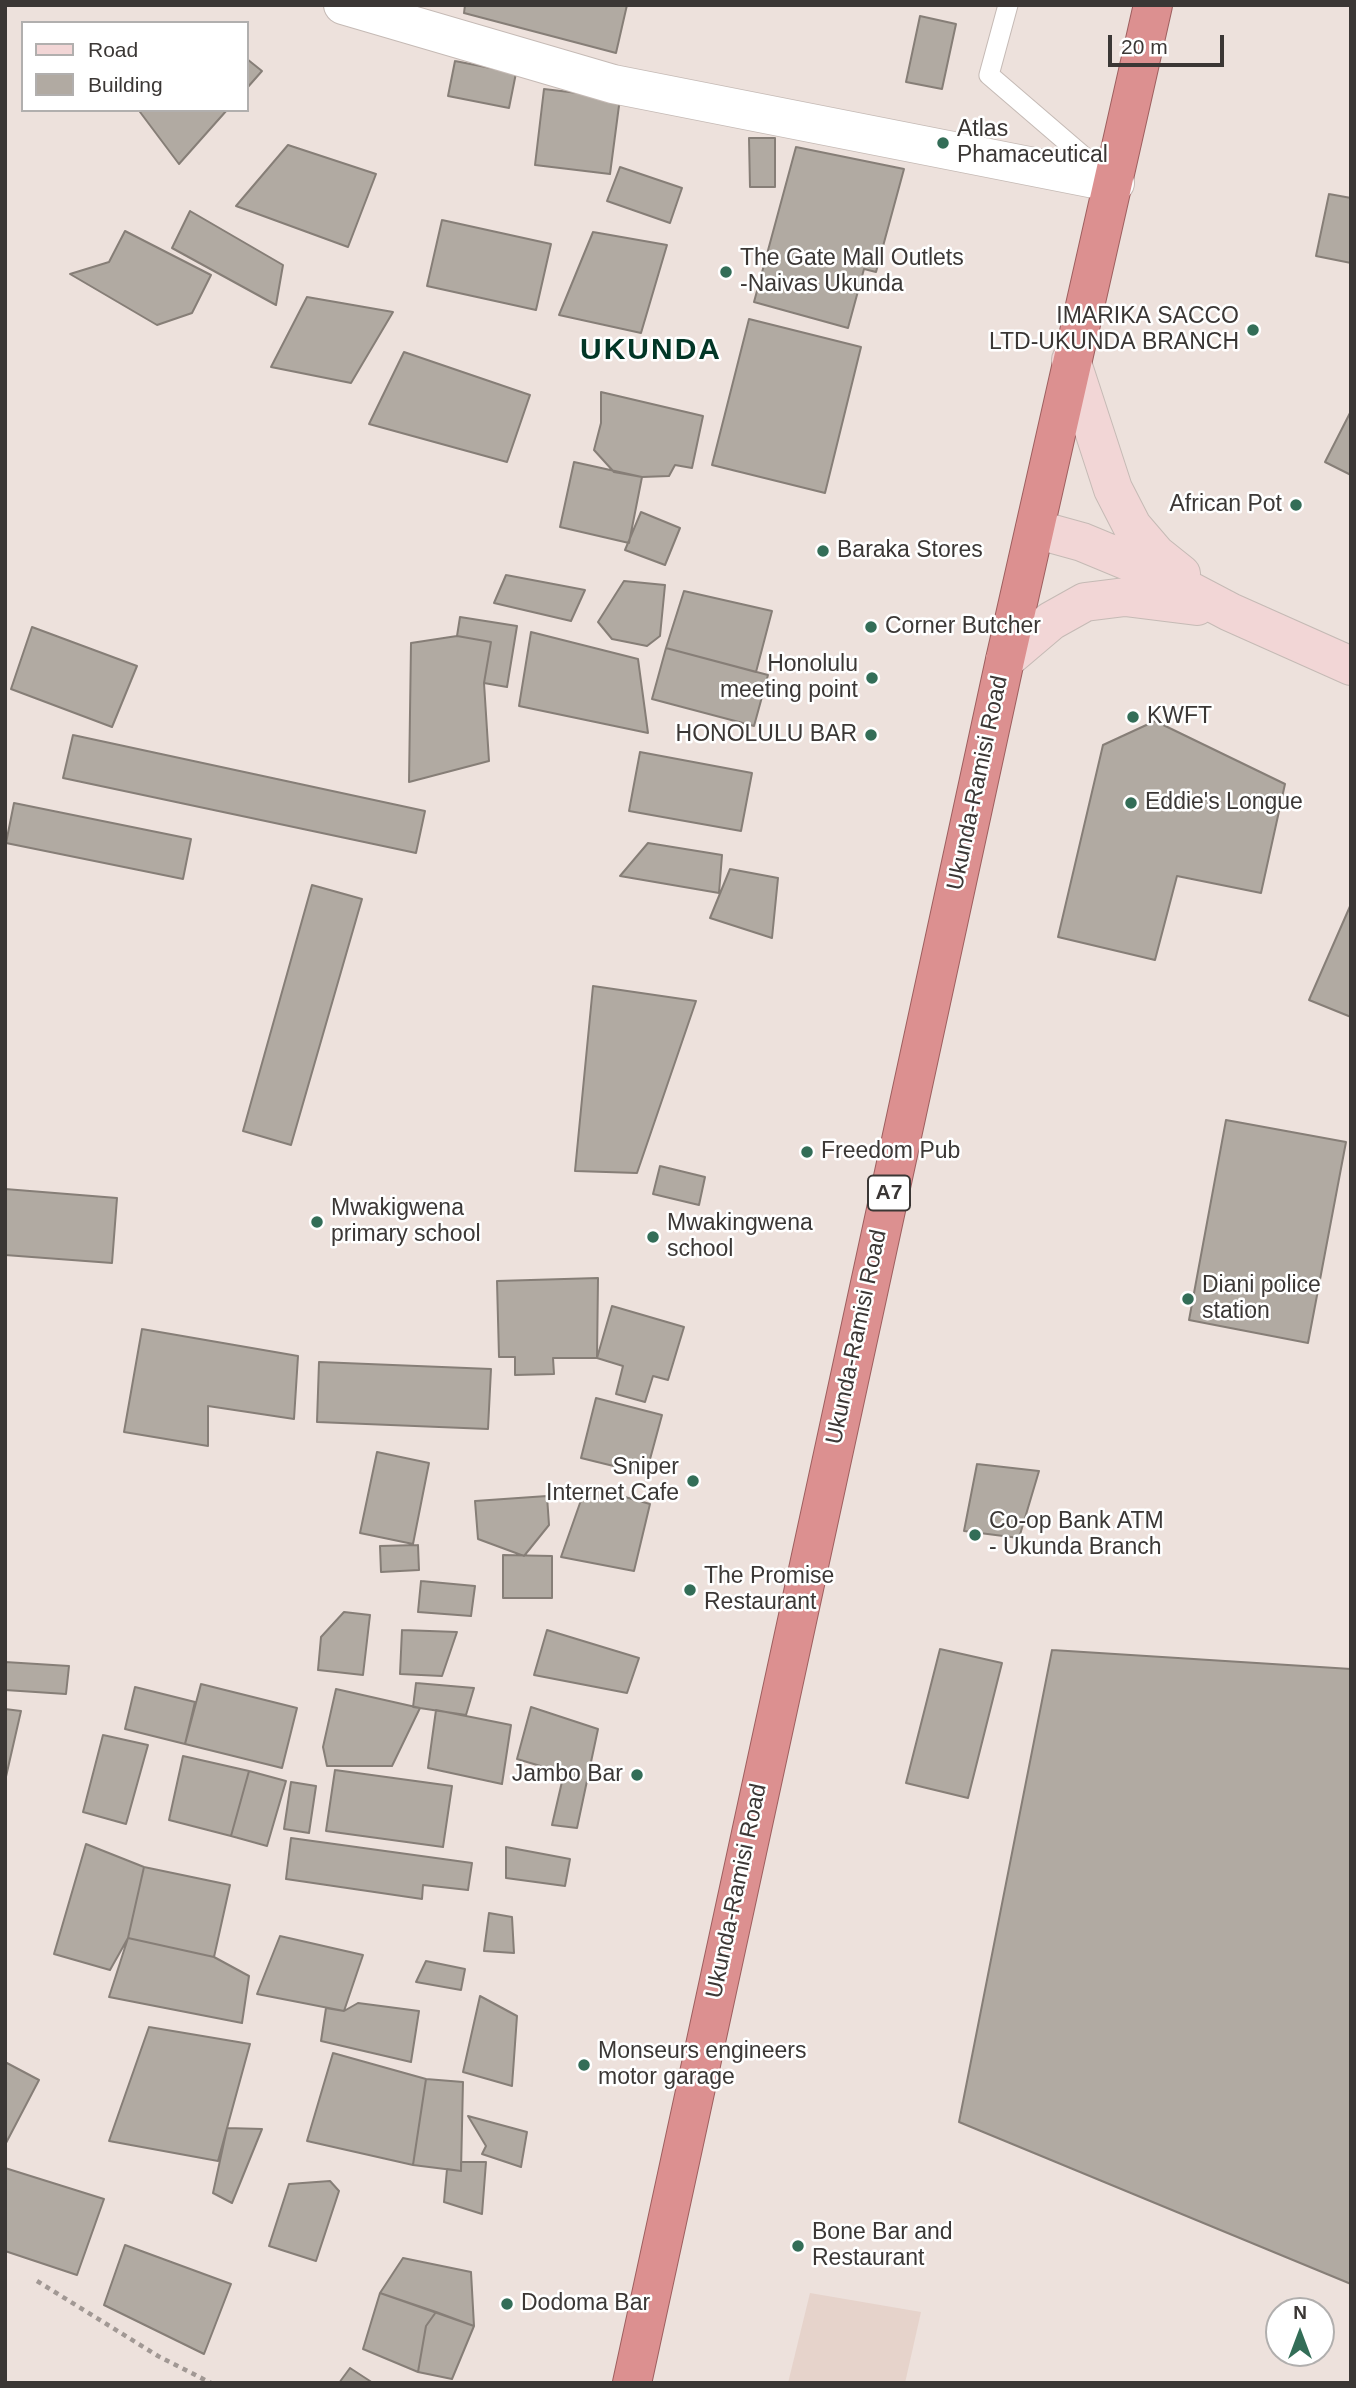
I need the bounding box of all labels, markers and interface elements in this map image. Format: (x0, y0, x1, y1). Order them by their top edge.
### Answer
legend (21, 21, 248, 112)
scale bar (1111, 21, 1226, 65)
text: 20 m (1121, 35, 1168, 58)
text: Road (88, 38, 138, 61)
text: Building (88, 73, 163, 96)
place label: Atlas Phamaceutical (957, 116, 1108, 170)
marker: Atlas Phamaceutical (935, 135, 951, 151)
place label: The Gate Mall Outlets -Naivas Ukunda (740, 245, 964, 299)
marker: The Gate Mall Outlets -Naivas Ukunda (718, 264, 734, 280)
place label: IMARIKA SACCO LTD-UKUNDA BRANCH (989, 303, 1239, 357)
marker: IMARIKA SACCO LTD-UKUNDA BRANCH (1245, 322, 1261, 338)
district label: UKUNDA (581, 333, 721, 369)
place label: African Pot (1170, 491, 1282, 519)
marker: African Pot (1288, 497, 1304, 513)
place label: Baraka Stores (837, 537, 983, 565)
marker: Baraka Stores (815, 543, 831, 559)
place label: Corner Butcher (885, 613, 1041, 641)
marker: Corner Butcher (863, 619, 879, 635)
place label: Honolulu meeting point (720, 651, 858, 705)
marker: Honolulu meeting point (864, 670, 880, 686)
street label: Ukunda-Ramisi Road (942, 673, 1014, 893)
place label: KWFT (1147, 703, 1212, 731)
marker: KWFT (1125, 709, 1141, 725)
place label: HONOLULU BAR (676, 721, 857, 749)
marker: HONOLULU BAR (863, 727, 879, 743)
place label: Eddie's Longue (1145, 789, 1303, 817)
marker: Eddie's Longue (1123, 795, 1139, 811)
place label: Freedom Pub (821, 1138, 960, 1166)
marker: Freedom Pub (799, 1144, 815, 1160)
road number: A7 (868, 1176, 910, 1210)
place label: Mwakigwena primary school (331, 1195, 481, 1249)
place label: Mwakingwena school (667, 1210, 813, 1264)
marker: Mwakigwena primary school (309, 1214, 325, 1230)
street label: Ukunda-Ramisi Road (821, 1227, 893, 1447)
marker: Mwakingwena school (645, 1229, 661, 1245)
place label: Diani police station (1202, 1272, 1321, 1326)
marker: Diani police station (1180, 1291, 1196, 1307)
place label: Sniper Internet Cafe (546, 1454, 679, 1508)
marker: Sniper Internet Cafe (685, 1473, 701, 1489)
place label: Co-op Bank ATM - Ukunda Branch (989, 1508, 1164, 1562)
marker: Co-op Bank ATM - Ukunda Branch (967, 1527, 983, 1543)
place label: The Promise Restaurant (704, 1563, 834, 1617)
marker: The Promise Restaurant (682, 1582, 698, 1598)
place label: Jambo Bar (512, 1761, 623, 1789)
marker: Jambo Bar (629, 1767, 645, 1783)
street label: Ukunda-Ramisi Road (701, 1781, 773, 2001)
place label: Monseurs engineers motor garage (598, 2038, 806, 2092)
marker: Monseurs engineers motor garage (576, 2057, 592, 2073)
place label: Bone Bar and Restaurant (812, 2219, 953, 2273)
marker: Bone Bar and Restaurant (790, 2238, 806, 2254)
place label: Dodoma Bar (521, 2290, 650, 2318)
marker: Dodoma Bar (499, 2296, 515, 2312)
north arrow (1265, 2297, 1335, 2367)
text: N (1293, 2302, 1307, 2323)

